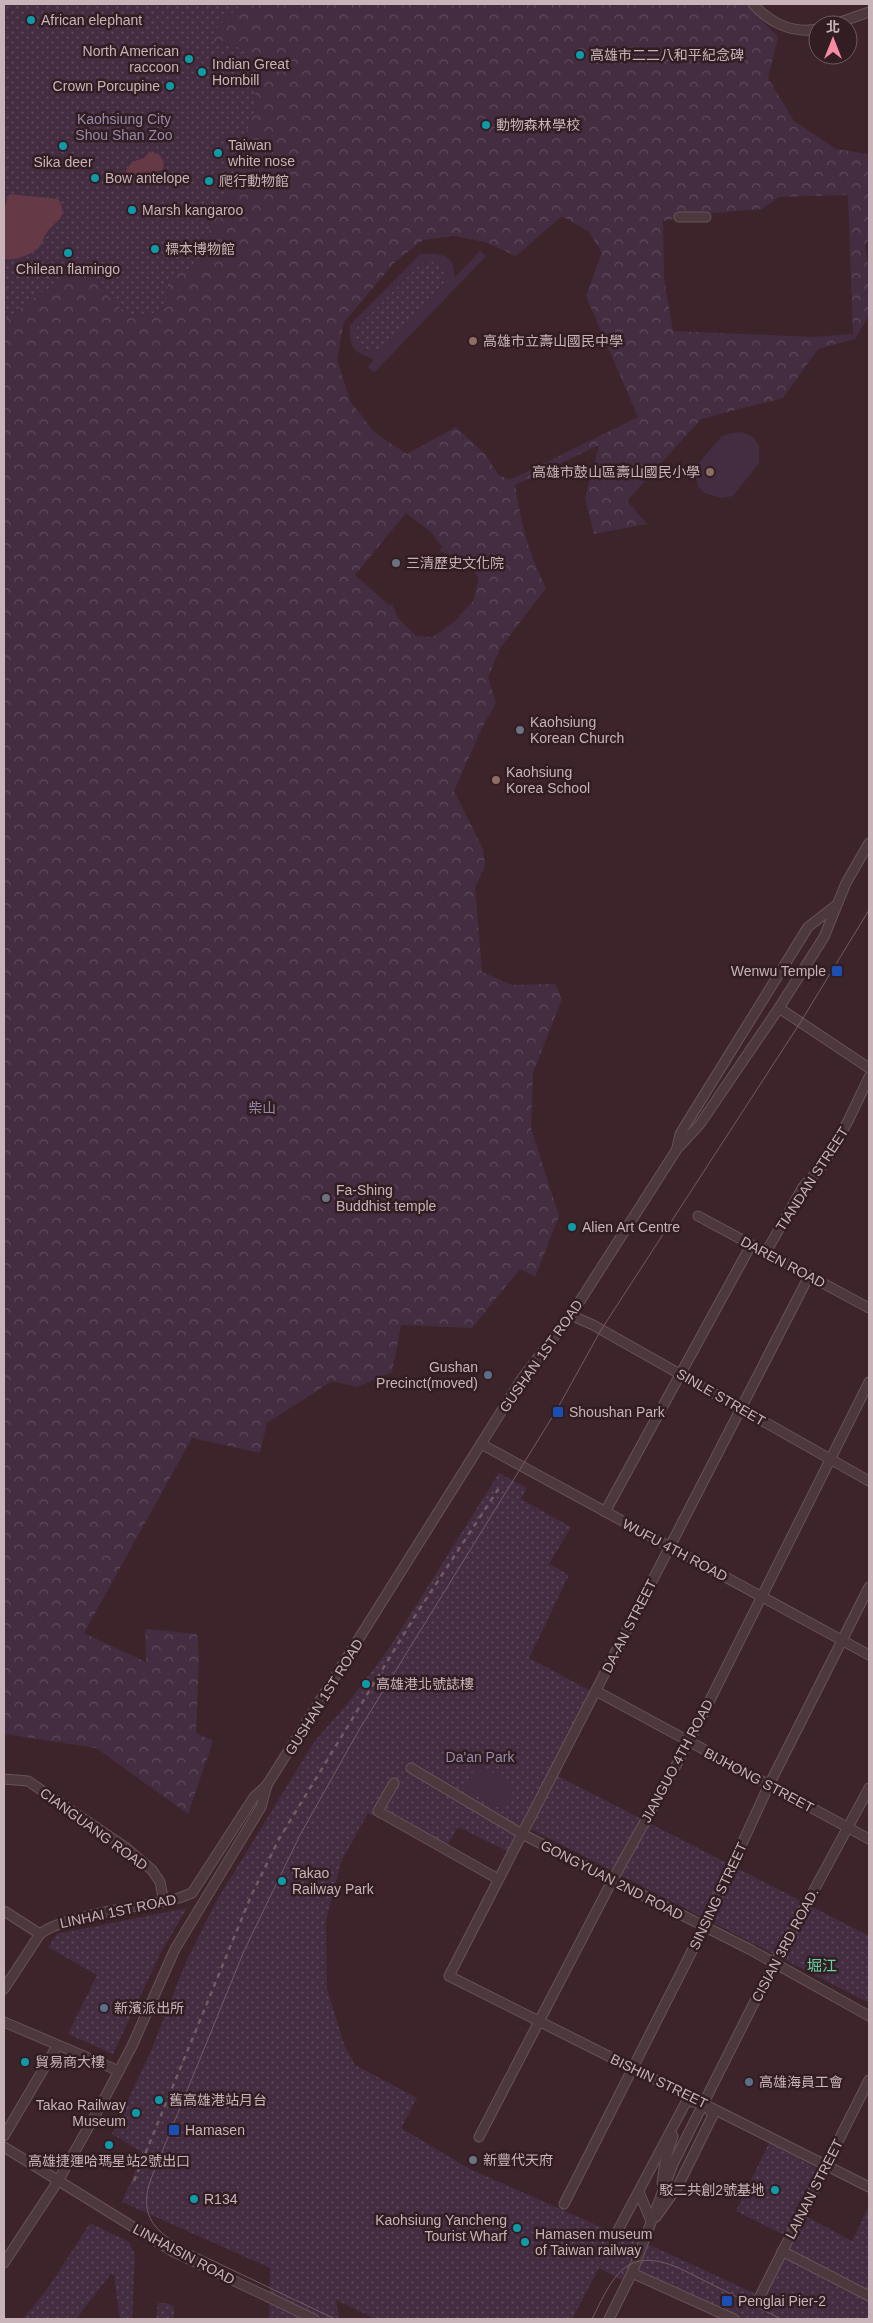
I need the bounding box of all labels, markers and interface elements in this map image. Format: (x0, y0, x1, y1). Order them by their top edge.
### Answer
place label: African elephant (41, 12, 142, 28)
marker: African elephant (25, 14, 37, 26)
north arrow (808, 15, 858, 65)
text: 北 (826, 19, 840, 35)
place label: North American raccoon (83, 43, 179, 75)
place label: 高雄市二二八和平紀念碑 (590, 47, 744, 63)
marker: 高雄市二二八和平紀念碑 (574, 49, 586, 61)
marker: North American raccoon (183, 53, 195, 65)
place label: Indian Great Hornbill (212, 56, 289, 88)
marker: Indian Great Hornbill (196, 66, 208, 78)
place label: Crown Porcupine (53, 78, 160, 94)
marker: Crown Porcupine (164, 80, 176, 92)
park label: Kaohsiung City Shou Shan Zoo (75, 111, 173, 143)
place label: 動物森林學校 (496, 117, 580, 133)
marker: 動物森林學校 (480, 119, 492, 131)
place label: Taiwan white nose (227, 137, 295, 169)
marker: Sika deer (57, 140, 69, 152)
marker: Taiwan white nose (212, 147, 224, 159)
place label: Sika deer (33, 154, 93, 170)
place label: Bow antelope (105, 170, 190, 186)
marker: Bow antelope (89, 172, 101, 184)
place label: 爬行動物館 (219, 173, 289, 189)
marker: 爬行動物館 (203, 175, 215, 187)
place label: Marsh kangaroo (142, 202, 243, 218)
marker: Marsh kangaroo (126, 204, 138, 216)
place label: 標本博物館 (165, 241, 235, 257)
marker: 標本博物館 (149, 243, 161, 255)
marker: Chilean flamingo (62, 247, 74, 259)
place label: Chilean flamingo (16, 261, 120, 277)
place label: 高雄市立壽山國民中學 (483, 333, 623, 349)
marker: 高雄市立壽山國民中學 (467, 335, 479, 347)
place label: 高雄市鼓山區壽山國民小學 (532, 464, 700, 480)
marker: 高雄市鼓山區壽山國民小學 (704, 466, 716, 478)
place label: 三清歷史文化院 (406, 555, 504, 571)
marker: 三清歷史文化院 (390, 557, 402, 569)
place label: Kaohsiung Korean Church (530, 714, 624, 746)
marker: Kaohsiung Korean Church (514, 724, 526, 736)
place label: Kaohsiung Korea School (506, 764, 590, 796)
marker: Kaohsiung Korea School (490, 774, 502, 786)
place label: Wenwu Temple (731, 963, 826, 979)
marker: Wenwu Temple (830, 964, 844, 978)
park label: 柴山 (248, 1100, 276, 1116)
street label: TIANDAN STREET (772, 1124, 852, 1234)
place label: Fa-Shing Buddhist temple (336, 1182, 437, 1214)
marker: Fa-Shing Buddhist temple (320, 1192, 332, 1204)
place label: Alien Art Centre (582, 1219, 680, 1235)
marker: Alien Art Centre (566, 1221, 578, 1233)
street label: DAREN ROAD (738, 1233, 828, 1291)
street label: GUSHAN 1ST ROAD (496, 1297, 586, 1415)
place label: Gushan Precinct(moved) (376, 1359, 478, 1391)
street label: SINLE STREET (674, 1365, 769, 1429)
marker: Gushan Precinct(moved) (482, 1369, 494, 1381)
place label: Shoushan Park (569, 1404, 666, 1420)
marker: Shoushan Park (551, 1405, 565, 1419)
street label: WUFU 4TH ROAD (620, 1516, 730, 1584)
street label: DA-AN STREET (599, 1576, 660, 1675)
street label: GUSHAN 1ST ROAD (282, 1636, 366, 1758)
place label: 高雄港北號誌樓 (376, 1676, 474, 1692)
marker: 高雄港北號誌樓 (360, 1678, 372, 1690)
street label: JIANGUO 4TH ROAD (638, 1697, 716, 1825)
street label: BIJHONG STREET (702, 1744, 817, 1816)
park label: Da'an Park (446, 1749, 515, 1765)
street label: CIANGUANG ROAD (37, 1785, 151, 1873)
street label: GONGYUAN 2ND ROAD (538, 1837, 686, 1923)
street label: SINSING STREET (686, 1839, 750, 1952)
place label: Takao Railway Park (292, 1865, 375, 1897)
marker: Takao Railway Park (276, 1875, 288, 1887)
street label: CISIAN 3RD ROAD. (748, 1885, 822, 2005)
street label: LINHAI 1ST ROAD (58, 1891, 178, 1931)
district label: 堀江 (807, 1957, 837, 1974)
place label: 新濱派出所 (114, 2000, 184, 2016)
marker: 新濱派出所 (98, 2002, 110, 2014)
street label: BISHIN STREET (608, 2051, 710, 2112)
place label: 貿易商大樓 (35, 2054, 105, 2070)
marker: 貿易商大樓 (19, 2056, 31, 2068)
place label: 高雄海員工會 (759, 2074, 843, 2090)
marker: 高雄海員工會 (743, 2076, 755, 2088)
place label: 舊高雄港站月台 (169, 2092, 267, 2108)
marker: 舊高雄港站月台 (153, 2094, 165, 2106)
place label: Takao Railway Museum (36, 2097, 126, 2129)
marker: Takao Railway Museum (130, 2107, 142, 2119)
place label: Hamasen (185, 2122, 245, 2138)
marker: Hamasen (167, 2123, 181, 2137)
street label: LAINAN STREET (782, 2136, 846, 2242)
marker: 高雄捷運哈瑪星站2號出口 (103, 2139, 115, 2151)
place label: 新豐代天府 (483, 2152, 553, 2168)
place label: 高雄捷運哈瑪星站2號出口 (28, 2153, 190, 2169)
marker: 新豐代天府 (467, 2154, 479, 2166)
place label: 駁二共創2號基地 (659, 2182, 765, 2198)
marker: 駁二共創2號基地 (769, 2184, 781, 2196)
place label: R134 (204, 2191, 238, 2207)
marker: R134 (188, 2193, 200, 2205)
place label: Kaohsiung Yancheng Tourist Wharf (375, 2212, 507, 2244)
street label: LINHAISIN ROAD (130, 2220, 238, 2288)
marker: Kaohsiung Yancheng Tourist Wharf (511, 2222, 523, 2234)
place label: Hamasen museum of Taiwan railway (535, 2226, 653, 2258)
marker: Hamasen museum of Taiwan railway (519, 2236, 531, 2248)
place label: Penglai Pier-2 (738, 2293, 826, 2309)
marker: Penglai Pier-2 (720, 2294, 734, 2308)

